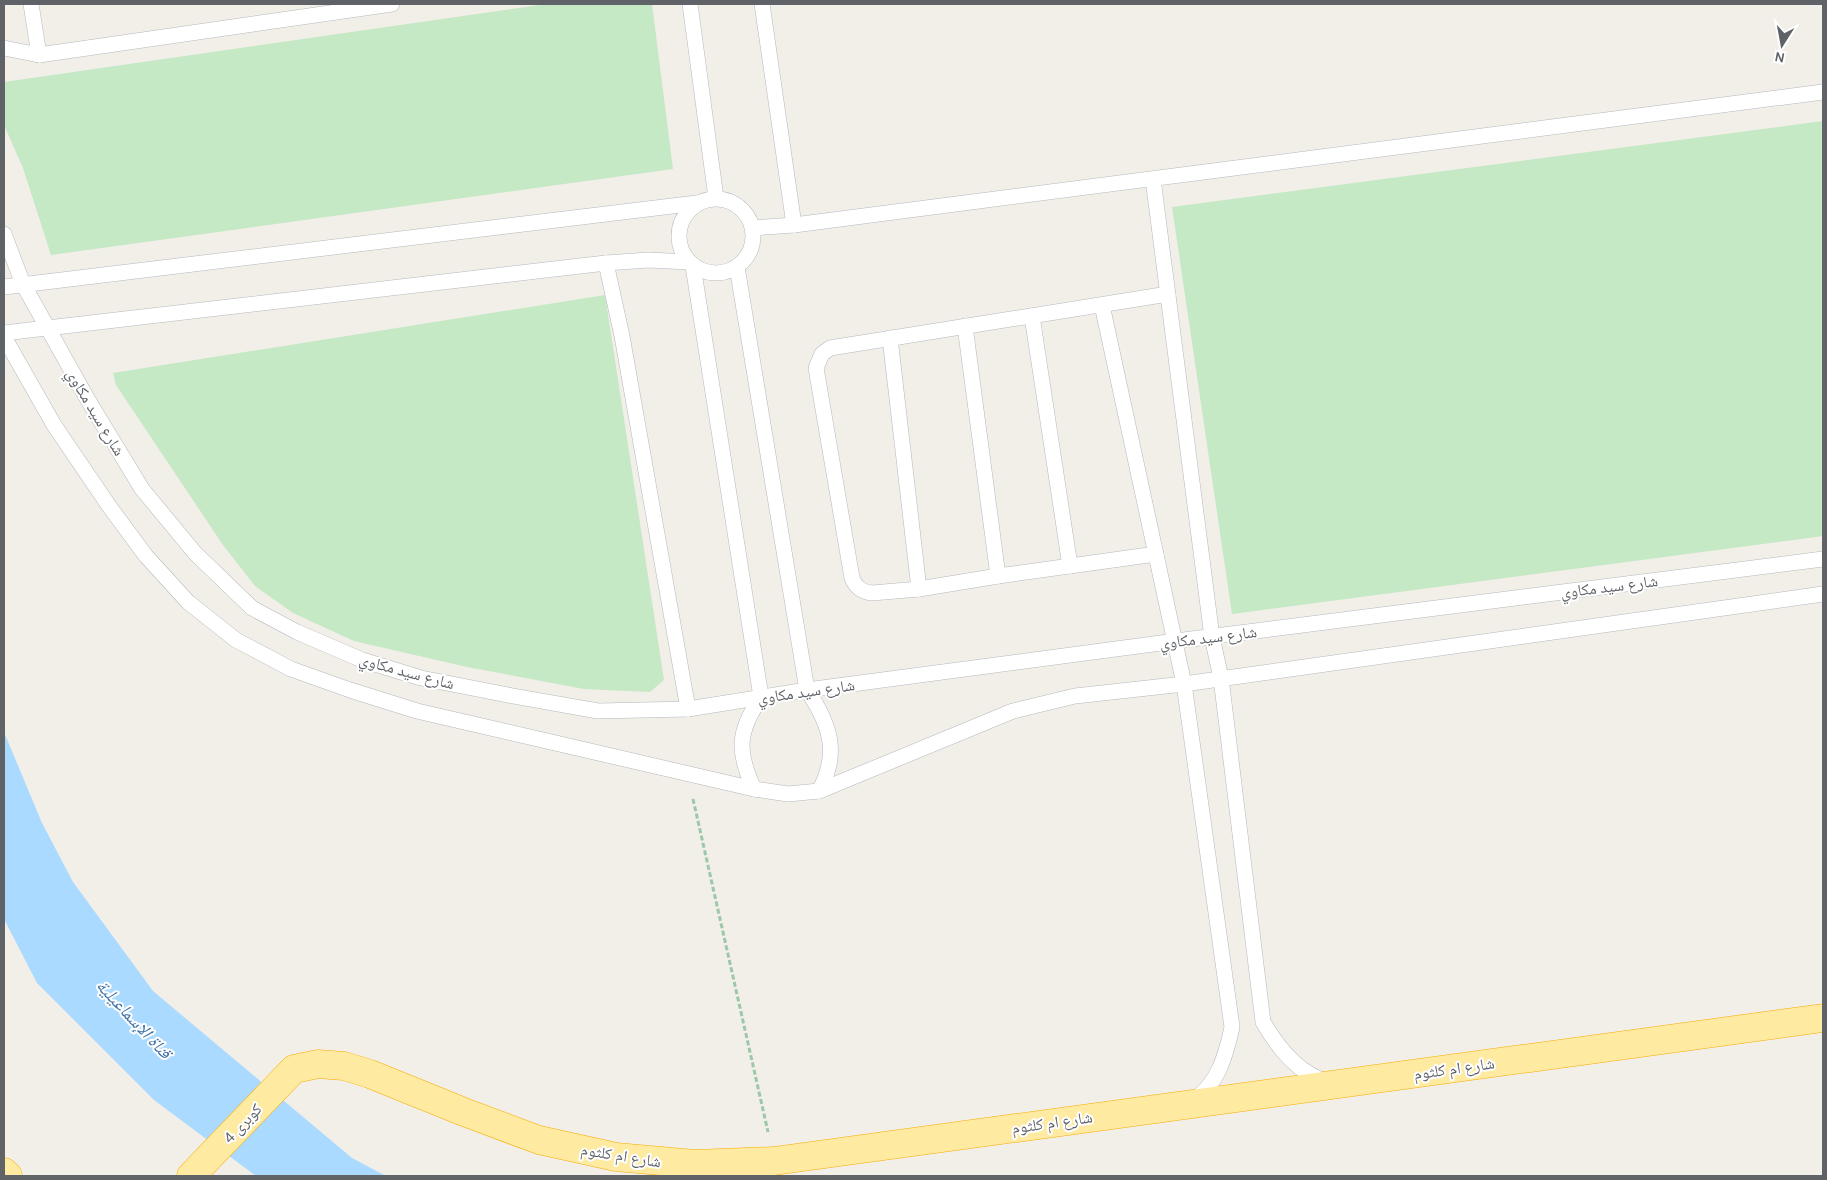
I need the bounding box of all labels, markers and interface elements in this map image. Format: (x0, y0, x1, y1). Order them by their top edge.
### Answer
north arrow (1757, 20, 1807, 70)
text: N (1773, 48, 1786, 67)
street label: شارع سيد مكاوي (60, 365, 129, 461)
street label: شارع سيد مكاوي (1559, 571, 1659, 605)
street label: شارع سيد مكاوي (1158, 622, 1258, 656)
street label: شارع سيد مكاوي (356, 650, 457, 696)
street label: شارع سيد مكاوي (756, 675, 856, 711)
water label: قناة الإسماعيلية (92, 975, 178, 1065)
street label: شارع ام كلثوم (1413, 1053, 1496, 1085)
street label: كوبرى 4 (219, 1099, 267, 1148)
street label: شارع ام كلثوم (1011, 1107, 1094, 1139)
street label: شارع ام كلثوم (579, 1140, 663, 1172)

